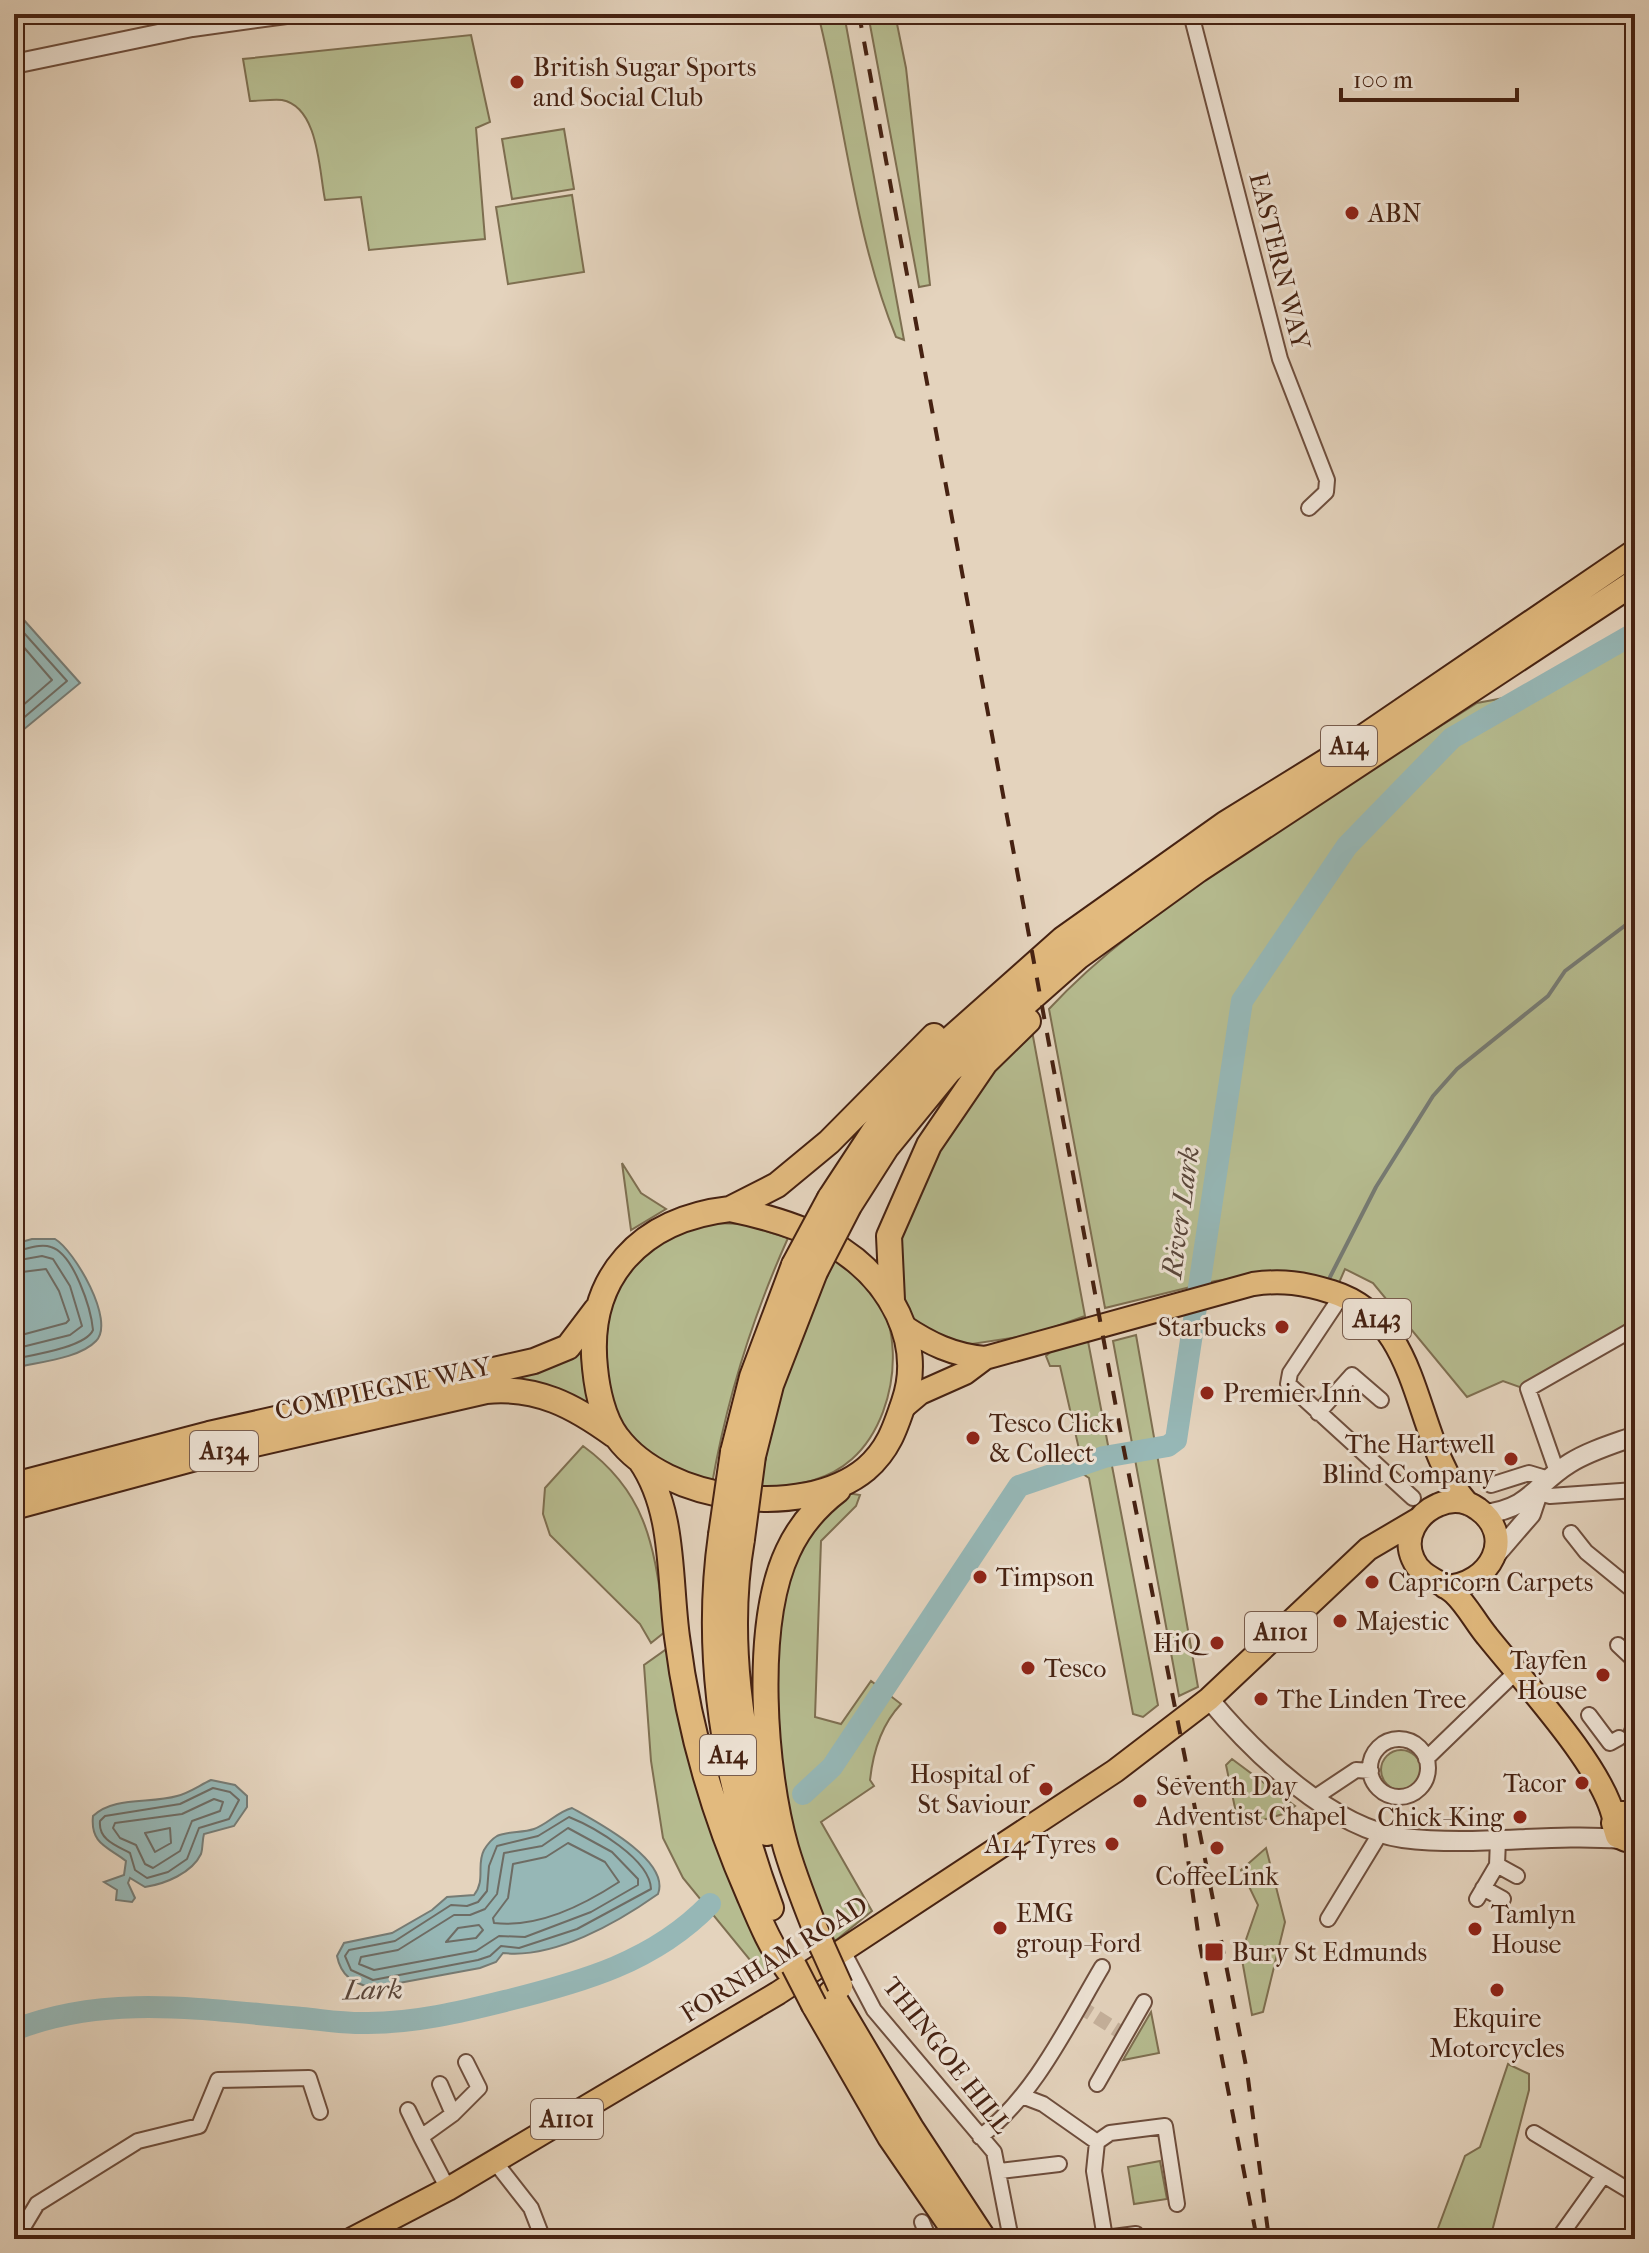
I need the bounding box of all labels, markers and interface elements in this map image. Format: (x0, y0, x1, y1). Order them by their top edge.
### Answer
place label: British Sugar Sports and Social Club (533, 52, 756, 113)
scale bar (1341, 52, 1517, 102)
text: 100 m (1353, 66, 1413, 94)
marker: British Sugar Sports and Social Club (508, 73, 526, 91)
street label: EASTERN WAY (1243, 169, 1317, 354)
place label: ABN (1367, 198, 1422, 229)
marker: ABN (1343, 204, 1361, 222)
road number: A14 (1321, 726, 1377, 766)
water label: River Lark (1155, 1144, 1206, 1282)
road number: A143 (1343, 1299, 1411, 1339)
place label: Starbucks (1158, 1312, 1266, 1343)
marker: Starbucks (1273, 1318, 1291, 1336)
street label: COMPIEGNE WAY (272, 1350, 495, 1427)
place label: Premier Inn (1223, 1378, 1361, 1409)
marker: Premier Inn (1198, 1384, 1216, 1402)
place label: Tesco Click & Collect (989, 1408, 1115, 1469)
marker: Tesco Click & Collect (964, 1429, 982, 1447)
place label: The Hartwell Blind Company (1322, 1429, 1496, 1490)
road number: A134 (190, 1431, 258, 1471)
marker: The Hartwell Blind Company (1502, 1450, 1520, 1468)
place label: Timpson (996, 1562, 1094, 1593)
place label: Capricorn Carpets (1388, 1567, 1593, 1598)
marker: Timpson (971, 1568, 989, 1586)
marker: Capricorn Carpets (1363, 1573, 1381, 1591)
place label: Majestic (1356, 1606, 1449, 1637)
road number: A1101 (1245, 1612, 1317, 1652)
marker: Majestic (1331, 1612, 1349, 1630)
place label: HiQ (1153, 1628, 1209, 1659)
marker: HiQ (1208, 1634, 1226, 1652)
place label: Tayfen House (1510, 1645, 1587, 1706)
place label: Tesco (1044, 1653, 1106, 1684)
marker: Tesco (1019, 1659, 1037, 1677)
marker: Tayfen House (1594, 1666, 1612, 1684)
place label: The Linden Tree (1277, 1684, 1466, 1715)
marker: The Linden Tree (1252, 1690, 1270, 1708)
road number: A14 (700, 1735, 756, 1775)
place label: Hospital of St Saviour (910, 1759, 1035, 1820)
place label: Tacor (1503, 1768, 1566, 1799)
place label: Seventh Day Adventist Chapel (1155, 1771, 1347, 1832)
marker: Tacor (1573, 1774, 1591, 1792)
marker: Hospital of St Saviour (1037, 1780, 1055, 1798)
marker: Seventh Day Adventist Chapel (1131, 1792, 1149, 1810)
place label: Chick-King (1377, 1802, 1505, 1833)
marker: Chick-King (1511, 1808, 1529, 1826)
place label: A14 Tyres (984, 1829, 1096, 1860)
marker: A14 Tyres (1103, 1835, 1121, 1853)
marker: CoffeeLink (1208, 1839, 1226, 1857)
place label: CoffeeLink (1155, 1861, 1279, 1892)
street label: FORNHAM ROAD (675, 1889, 873, 2029)
place label: EMG group-Ford (1016, 1898, 1142, 1959)
place label: Tamlyn House (1491, 1899, 1576, 1960)
marker: EMG group-Ford (991, 1919, 1009, 1937)
marker: Tamlyn House (1466, 1920, 1484, 1938)
place label: Bury St Edmunds (1232, 1937, 1427, 1968)
marker: Bury St Edmunds (1203, 1941, 1225, 1963)
street label: THINGOE HILL (876, 1971, 1017, 2140)
water label: Lark (341, 1972, 403, 2007)
marker: Ekquire Motorcycles (1488, 1981, 1506, 1999)
place label: Ekquire Motorcycles (1429, 2003, 1565, 2064)
road number: A1101 (531, 2099, 603, 2139)

